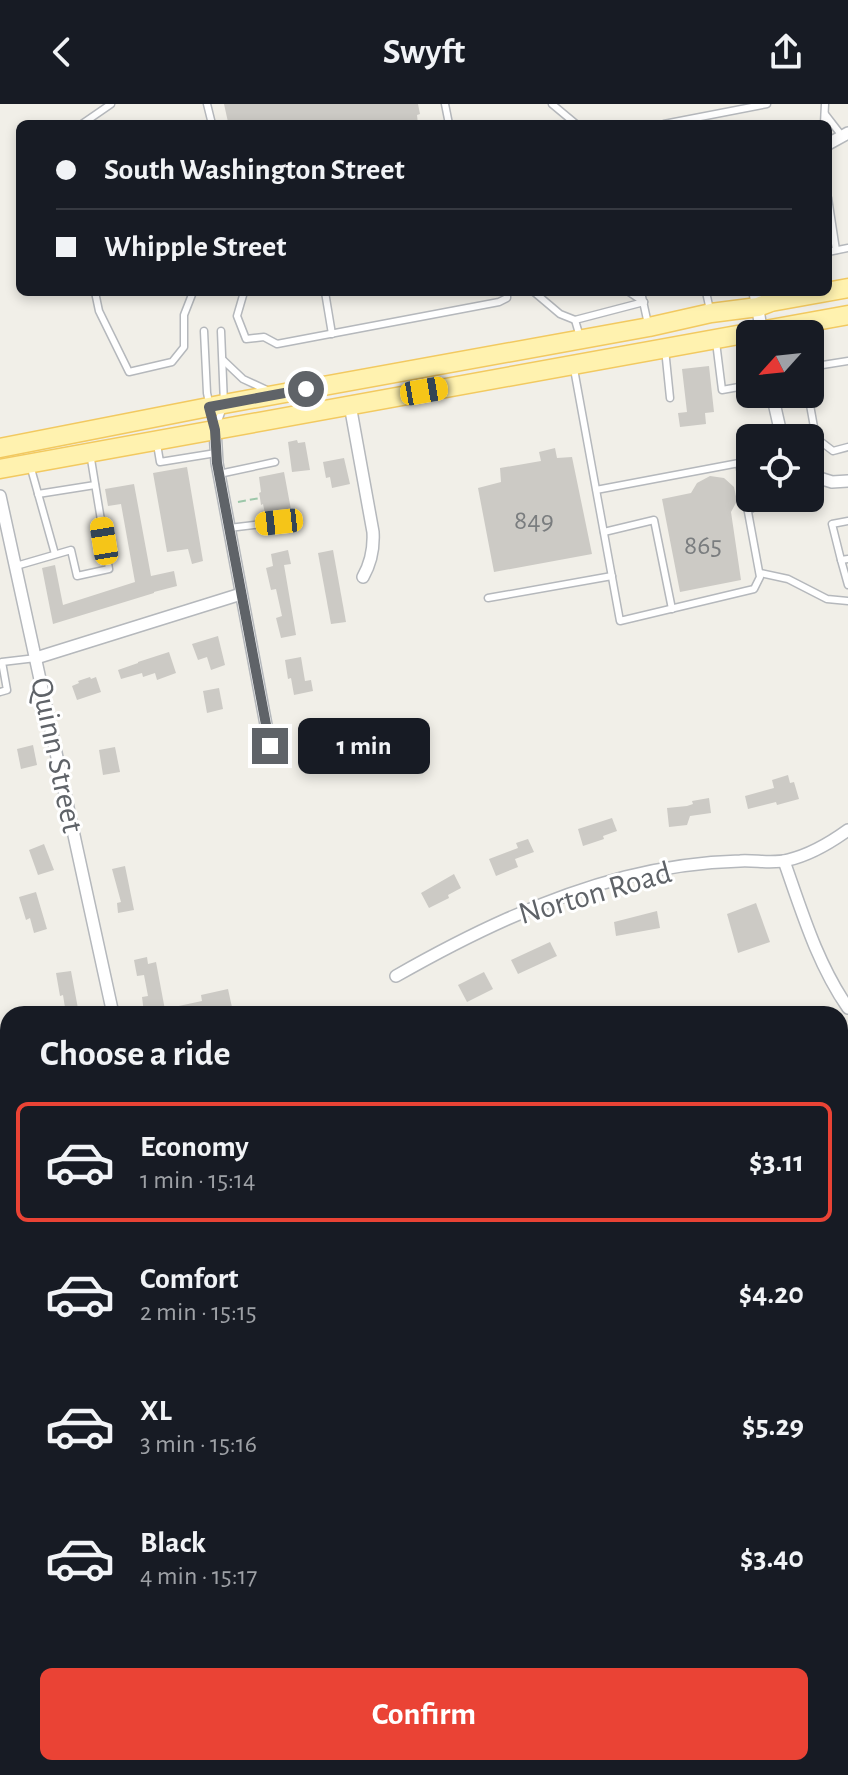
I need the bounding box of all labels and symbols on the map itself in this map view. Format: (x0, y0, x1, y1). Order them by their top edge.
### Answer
north arrow (736, 320, 824, 408)
route start (288, 371, 324, 407)
car (398, 375, 450, 407)
house number: 849 (514, 507, 554, 535)
car (254, 508, 304, 536)
car (88, 515, 120, 567)
house number: 865 (684, 532, 722, 560)
street label: Quinn Street (25, 674, 89, 836)
callout: 1 min (298, 718, 430, 774)
route end (252, 728, 288, 764)
street label: Norton Road (515, 856, 675, 930)

